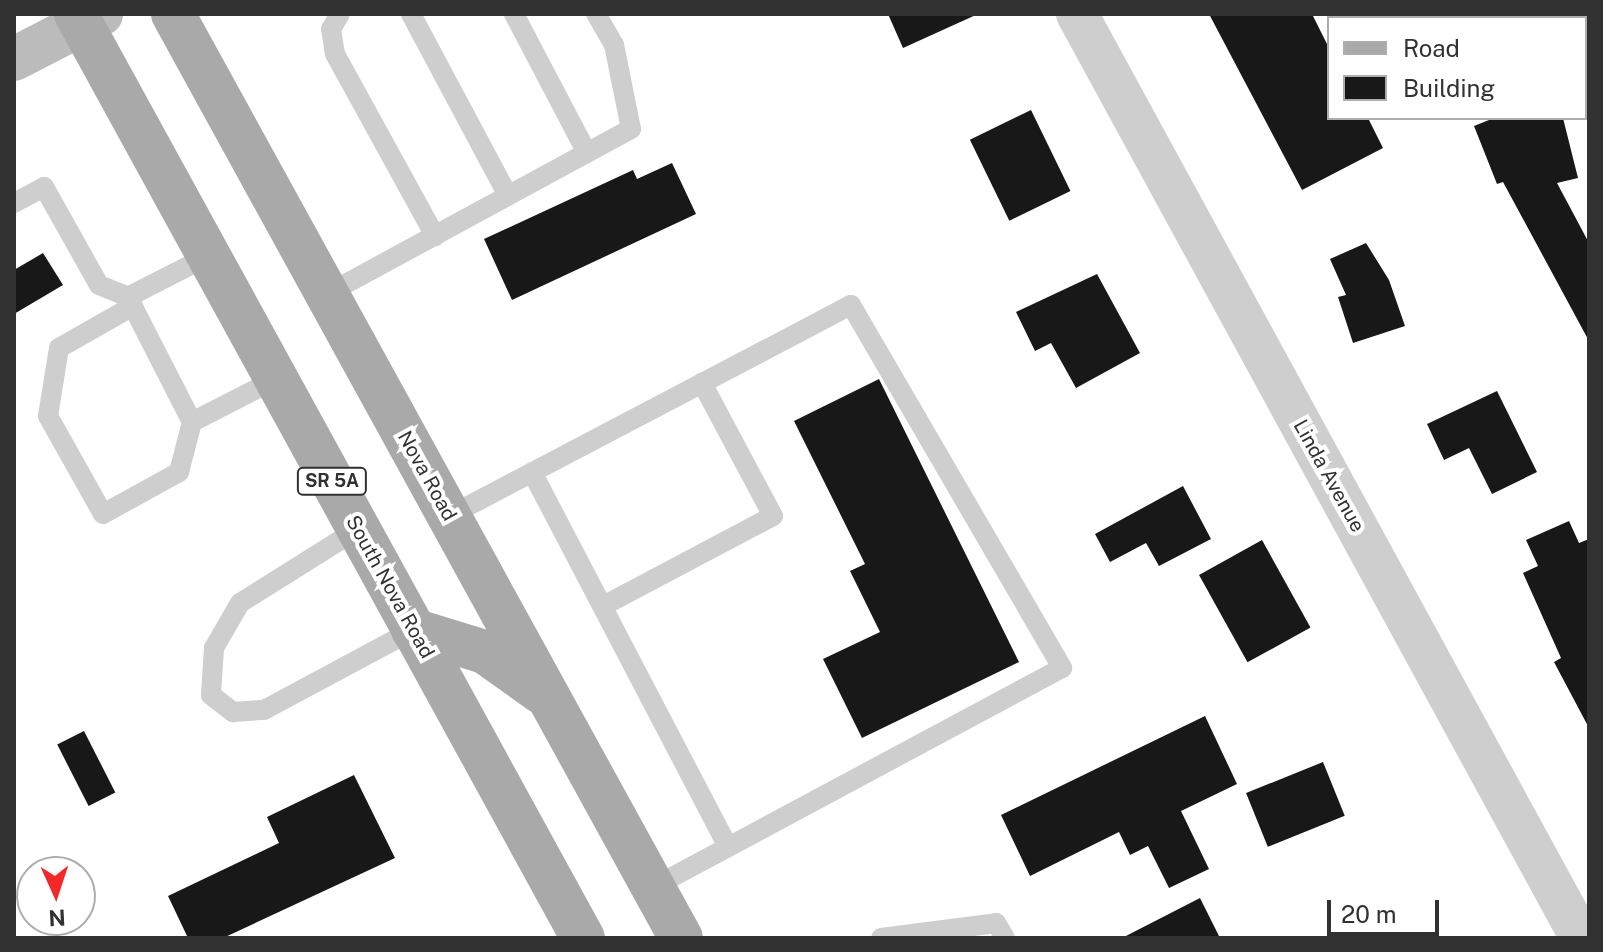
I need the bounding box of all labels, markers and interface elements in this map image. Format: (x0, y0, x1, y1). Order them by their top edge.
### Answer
legend (1327, 16, 1587, 120)
text: Road (1403, 34, 1460, 62)
text: Building (1403, 74, 1495, 102)
street label: Linda Avenue (1288, 416, 1370, 536)
street label: Nova Road (392, 427, 462, 525)
road number: SR 5A (296, 467, 368, 495)
street label: South Nova Road (341, 511, 439, 663)
north arrow (16, 856, 96, 936)
scale bar (1331, 884, 1443, 934)
text: 20 m (1341, 900, 1397, 928)
text: N (48, 905, 66, 931)

